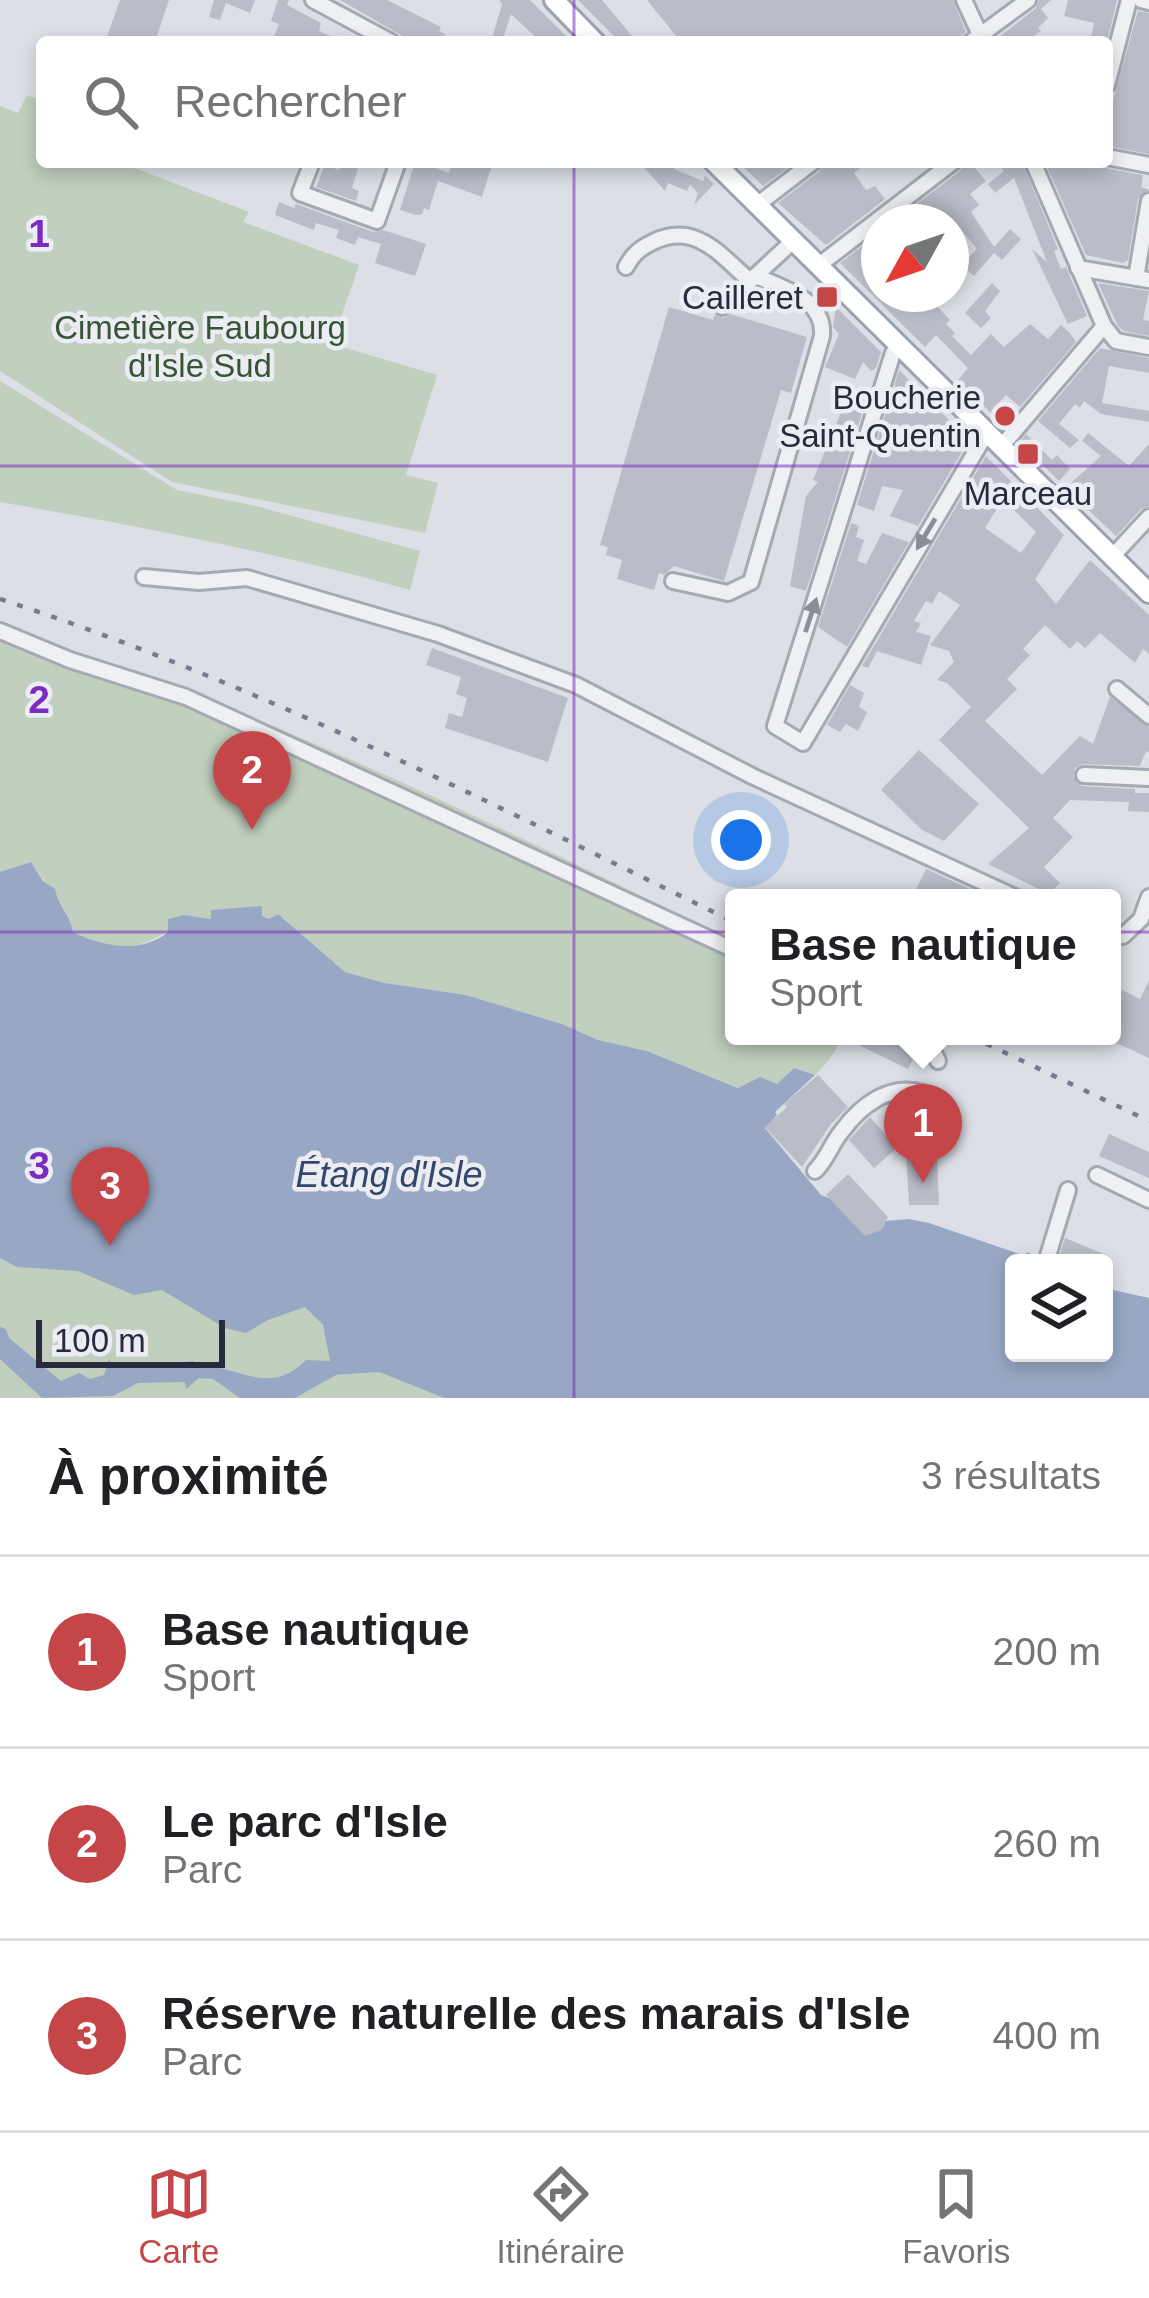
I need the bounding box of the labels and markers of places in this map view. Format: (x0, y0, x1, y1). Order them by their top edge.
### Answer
place label: Cailleret (682, 279, 803, 316)
marker: Cailleret (814, 284, 840, 310)
place label: Boucherie Saint-Quentin (779, 379, 981, 454)
marker: Boucherie Saint-Quentin (992, 403, 1018, 429)
marker: Marceau (1015, 441, 1041, 467)
place label: Marceau (964, 475, 1092, 512)
pin: 2 (213, 731, 291, 830)
pin: 1 (884, 1084, 962, 1183)
pin: 3 (71, 1147, 149, 1246)

